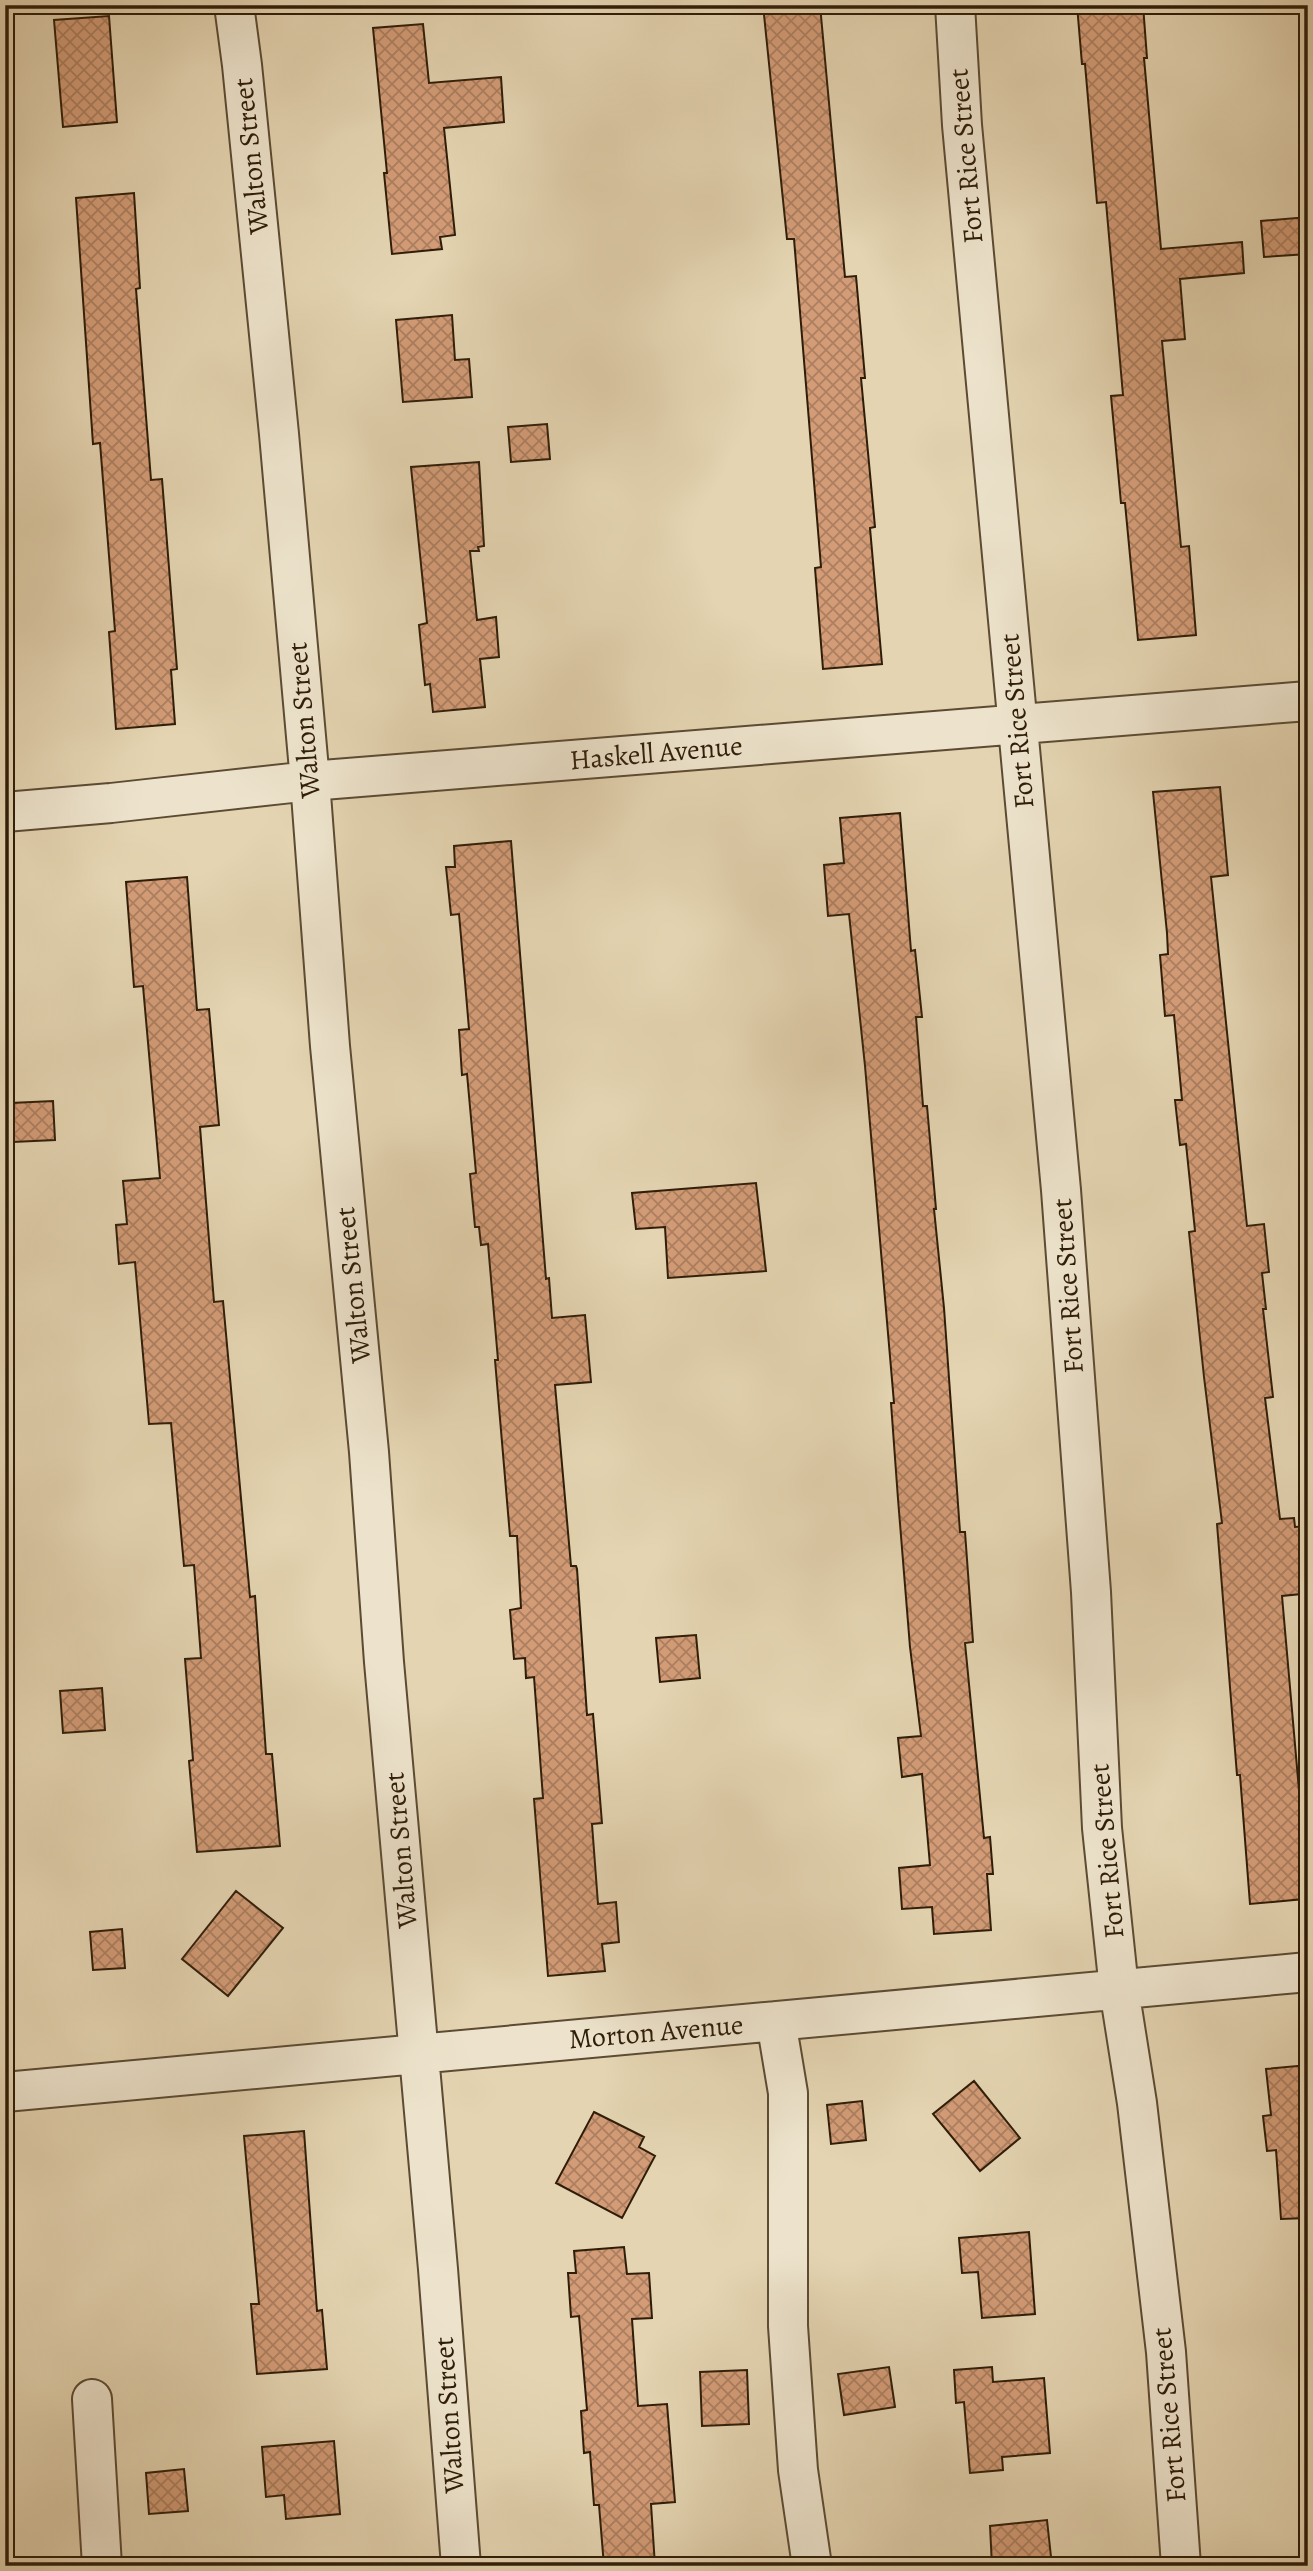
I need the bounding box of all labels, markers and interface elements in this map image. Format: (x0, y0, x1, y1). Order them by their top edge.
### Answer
street label: Fort Rice Street (939, 67, 993, 245)
street label: Walton Street (224, 76, 278, 237)
street label: Fort Rice Street (990, 632, 1044, 810)
street label: Walton Street (278, 640, 330, 801)
street label: Haskell Avenue (568, 727, 744, 779)
street label: Fort Rice Street (1043, 1197, 1093, 1375)
street label: Walton Street (326, 1205, 380, 1366)
street label: Fort Rice Street (1080, 1762, 1134, 1940)
street label: Walton Street (375, 1770, 427, 1931)
street label: Morton Avenue (567, 2005, 745, 2059)
street label: Fort Rice Street (1142, 2326, 1196, 2504)
street label: Walton Street (425, 2336, 473, 2495)

